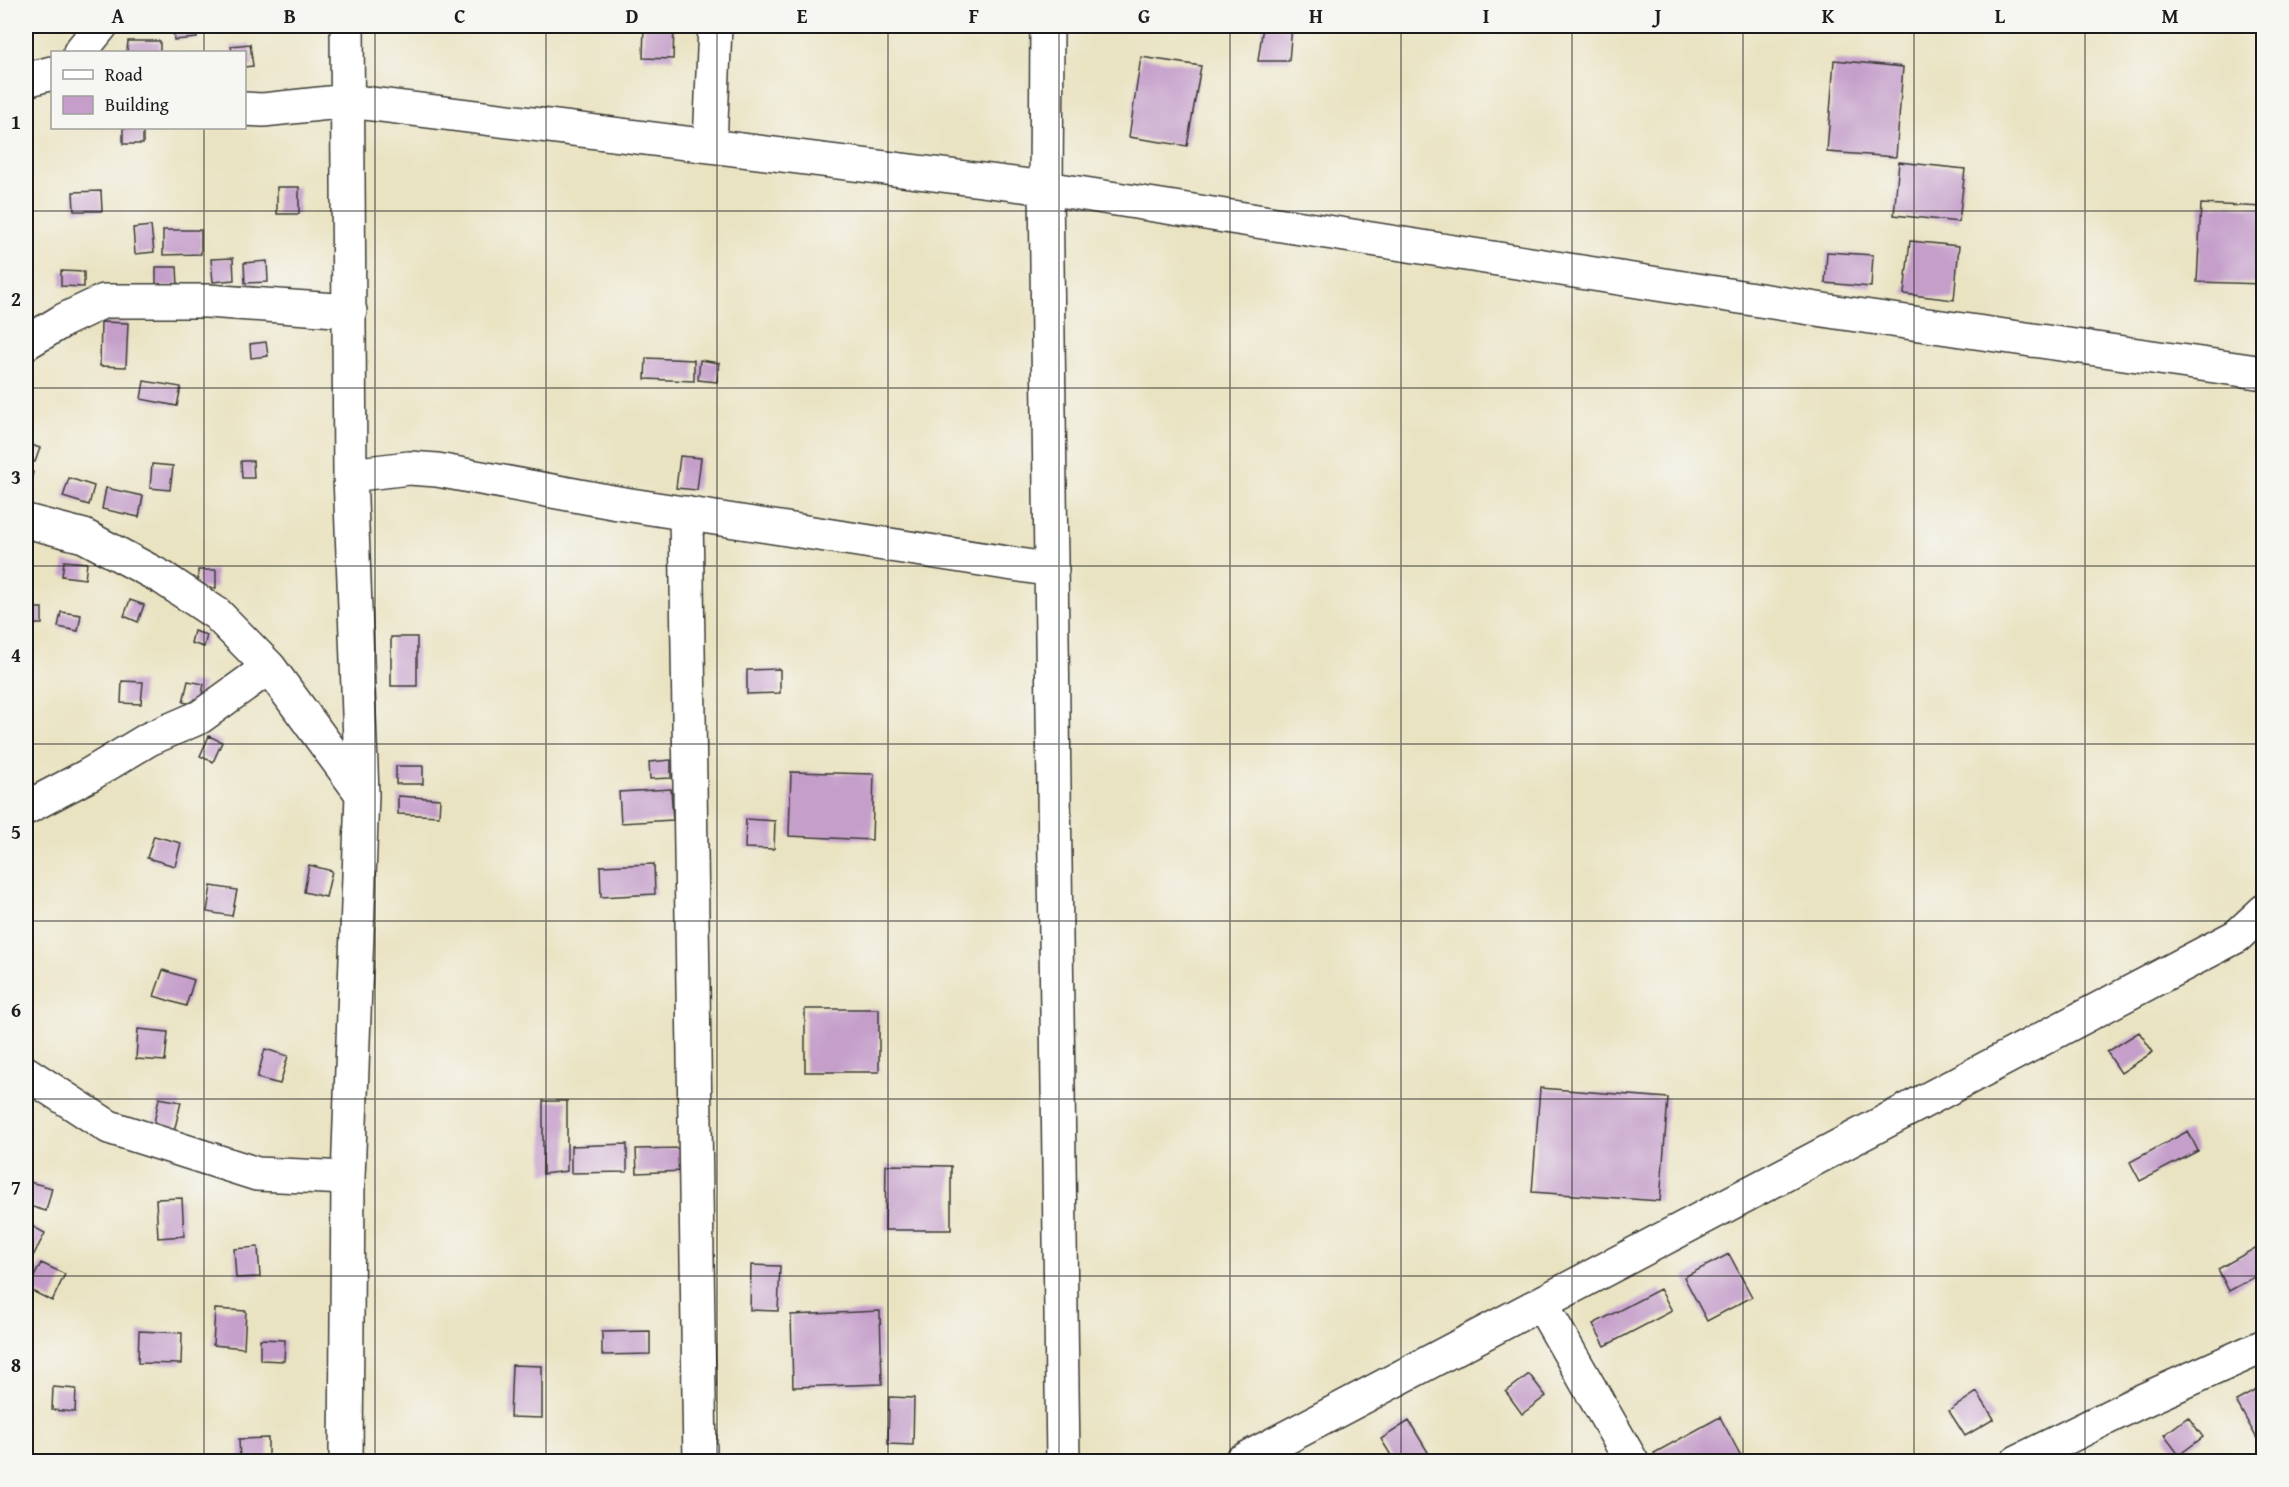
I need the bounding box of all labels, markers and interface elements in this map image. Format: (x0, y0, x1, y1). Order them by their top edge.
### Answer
text: A (112, 1, 125, 30)
text: B (284, 1, 296, 30)
text: C (454, 1, 466, 30)
text: D (625, 1, 639, 30)
text: E (797, 1, 808, 30)
text: F (969, 1, 979, 30)
text: G (1138, 1, 1150, 30)
text: H (1309, 1, 1323, 30)
text: I (1483, 1, 1489, 30)
text: J (1652, 1, 1662, 30)
text: K (1822, 1, 1835, 30)
text: L (1995, 1, 2006, 30)
text: M (2161, 1, 2179, 30)
legend (51, 51, 246, 129)
text: Road (105, 61, 143, 88)
text: Building (105, 91, 169, 118)
text: 1 (11, 107, 21, 136)
text: 2 (11, 284, 21, 313)
text: 3 (11, 462, 21, 491)
text: 4 (11, 640, 21, 669)
text: 5 (11, 817, 21, 846)
text: 6 (11, 995, 21, 1024)
text: 7 (11, 1172, 21, 1201)
text: 8 (11, 1350, 21, 1379)

